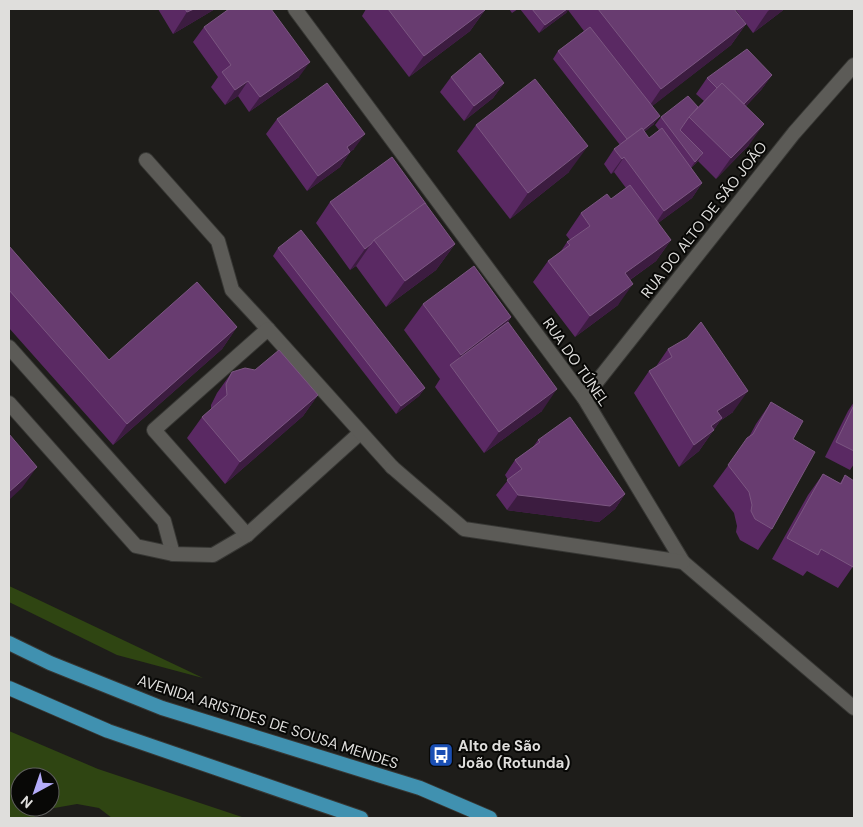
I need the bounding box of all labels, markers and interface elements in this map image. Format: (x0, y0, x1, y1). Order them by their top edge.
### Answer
street label: RUA DO ALTO DE SÃO JOÃO (637, 138, 771, 302)
street label: RUA DO TÚNEL (538, 314, 614, 410)
street label: AVENIDA ARISTIDES DE SOUSA MENDES (135, 670, 401, 774)
place label: Alto de São João (Rotunda) (458, 736, 570, 773)
bus stop icon: Alto de São João (Rotunda) (428, 742, 454, 768)
north arrow (10, 767, 60, 817)
text: N (17, 792, 36, 812)

